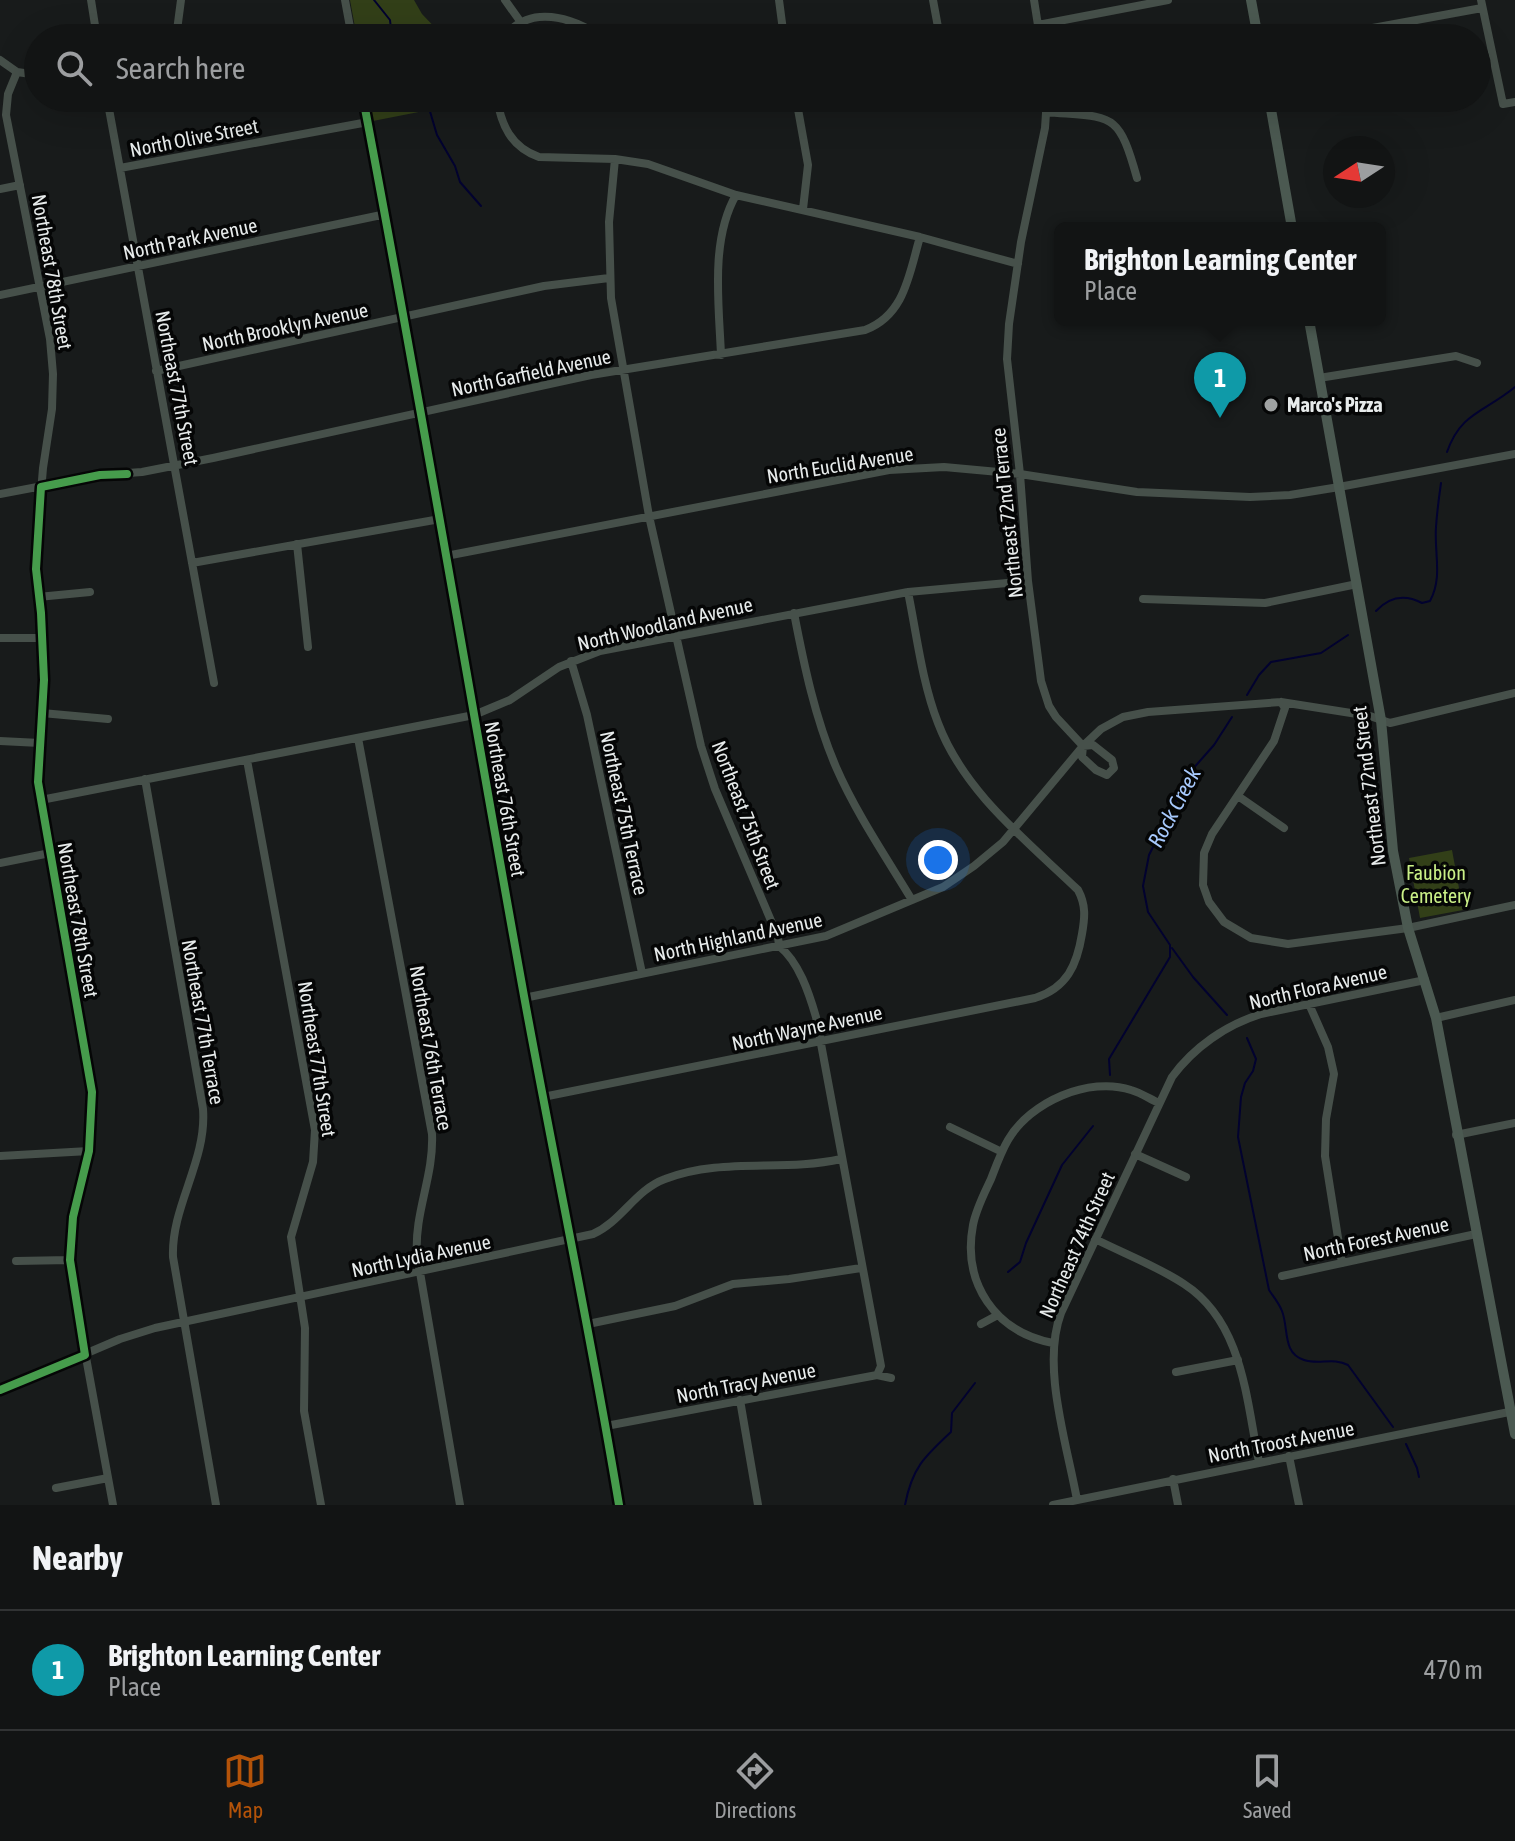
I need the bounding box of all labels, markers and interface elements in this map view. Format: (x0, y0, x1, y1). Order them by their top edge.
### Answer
search box (24, 24, 1491, 112)
icon: search (52, 46, 96, 90)
text: Search here (116, 51, 245, 85)
street label: North Olive Street (128, 114, 260, 161)
north arrow (1323, 136, 1395, 208)
street label: Northeast 78th Street (28, 193, 78, 352)
street label: North Park Avenue (121, 213, 259, 264)
popup (1054, 222, 1386, 326)
text: Brighton Learning Center (1084, 242, 1356, 276)
text: Place (1084, 276, 1137, 306)
street label: North Brooklyn Avenue (200, 298, 370, 355)
street label: Northeast 77th Street (151, 309, 204, 467)
street label: North Garfield Avenue (449, 344, 613, 401)
pin: 1 (1194, 352, 1246, 418)
place label: Marco's Pizza (1287, 393, 1383, 416)
marker: Marco's Pizza (1262, 396, 1280, 414)
street label: Northeast 72nd Terrace (986, 427, 1027, 599)
street label: North Euclid Avenue (765, 442, 915, 487)
street label: North Woodland Avenue (575, 592, 755, 655)
street label: Northeast 72nd Street (1347, 705, 1390, 867)
street label: Northeast 76th Street (481, 720, 531, 879)
street label: Northeast 75th Terrace (596, 729, 653, 897)
street label: Northeast 75th Street (708, 737, 785, 893)
water label: Rock Creek (1142, 762, 1206, 852)
your location (918, 840, 958, 880)
street label: Northeast 78th Street (54, 841, 104, 1000)
park label: Faubion Cemetery (1401, 861, 1471, 907)
street label: North Highland Avenue (652, 907, 824, 966)
street label: Northeast 77th Terrace (178, 938, 229, 1106)
street label: North Flora Avenue (1247, 959, 1389, 1014)
street label: Northeast 76th Terrace (406, 964, 457, 1132)
street label: Northeast 77th Street (294, 979, 341, 1139)
street label: North Wayne Avenue (729, 1000, 884, 1055)
street label: Northeast 74th Street (1034, 1168, 1119, 1321)
street label: North Forest Avenue (1301, 1212, 1451, 1265)
street label: North Lydia Avenue (349, 1230, 493, 1281)
street label: North Tracy Avenue (674, 1358, 817, 1407)
street label: North Troost Avenue (1206, 1416, 1356, 1467)
text: Nearby (32, 1538, 123, 1577)
text: Brighton Learning Center (108, 1638, 380, 1672)
text: 1 (52, 1655, 64, 1685)
text: 470 m (1424, 1655, 1483, 1685)
text: Place (108, 1672, 161, 1702)
tab: Map (223, 1749, 267, 1823)
tab: Directions (714, 1749, 796, 1823)
tab: Saved (1243, 1749, 1292, 1823)

